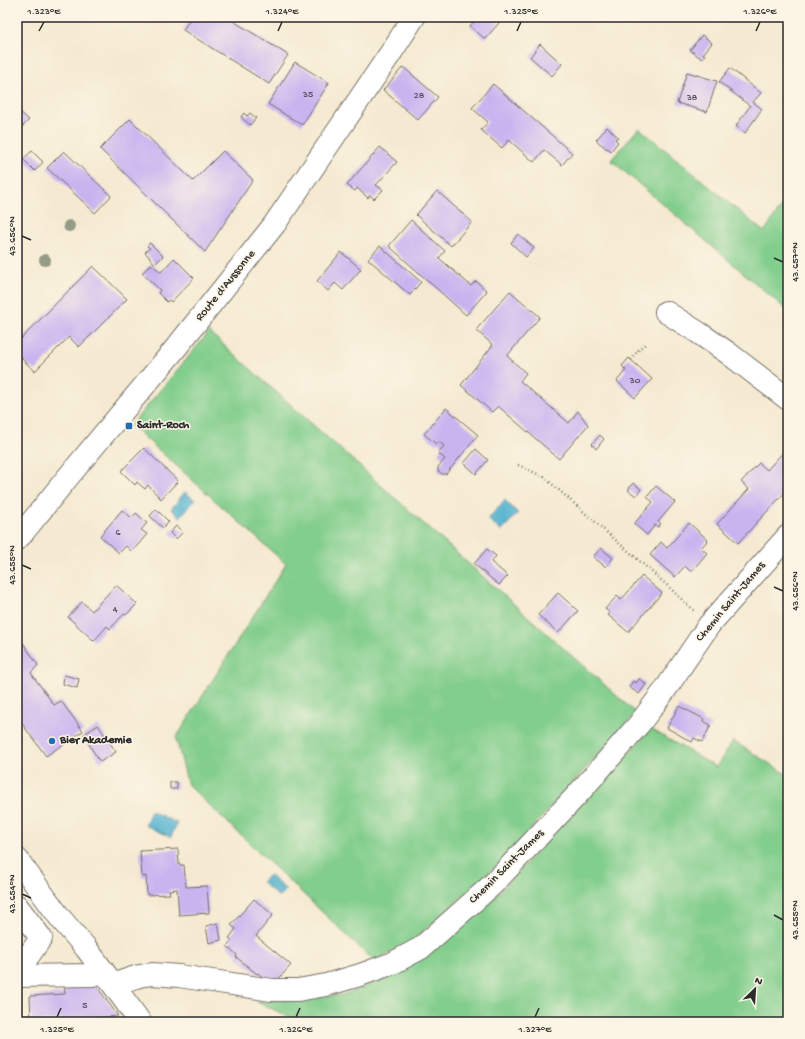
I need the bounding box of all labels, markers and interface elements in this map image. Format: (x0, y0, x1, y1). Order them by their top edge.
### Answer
text: 1.323°E (26, 6, 61, 18)
text: 1.324°E (265, 6, 299, 18)
text: 1.325°E (503, 6, 538, 18)
text: 1.326°E (742, 6, 777, 18)
house number: 35 (302, 89, 313, 101)
house number: 28 (414, 90, 425, 102)
house number: 38 (686, 92, 698, 104)
text: 43.656°N (7, 216, 19, 256)
text: 43.657°N (790, 242, 802, 282)
street label: Route d'Aussonne (193, 247, 259, 324)
house number: 30 (629, 375, 641, 387)
place label: Saint-Roch (137, 419, 190, 433)
marker: Saint-Roch (124, 421, 134, 431)
house number: 6 (115, 527, 121, 539)
text: 43.655°N (7, 545, 19, 585)
street label: Chemin Saint-James (693, 559, 769, 645)
text: 43.656°N (790, 571, 802, 611)
house number: 4 (113, 604, 118, 616)
place label: Bier Akademie (59, 734, 132, 748)
marker: Bier Akademie (47, 736, 57, 746)
street label: Chemin Saint-James (467, 826, 548, 907)
text: 43.654°N (7, 874, 19, 914)
text: 43.655°N (790, 900, 802, 940)
north arrow (735, 969, 775, 1009)
text: N (753, 975, 764, 989)
house number: 5 (82, 1000, 88, 1012)
text: 1.325°E (39, 1024, 74, 1036)
text: 1.326°E (278, 1024, 313, 1036)
text: 1.327°E (517, 1024, 552, 1036)

